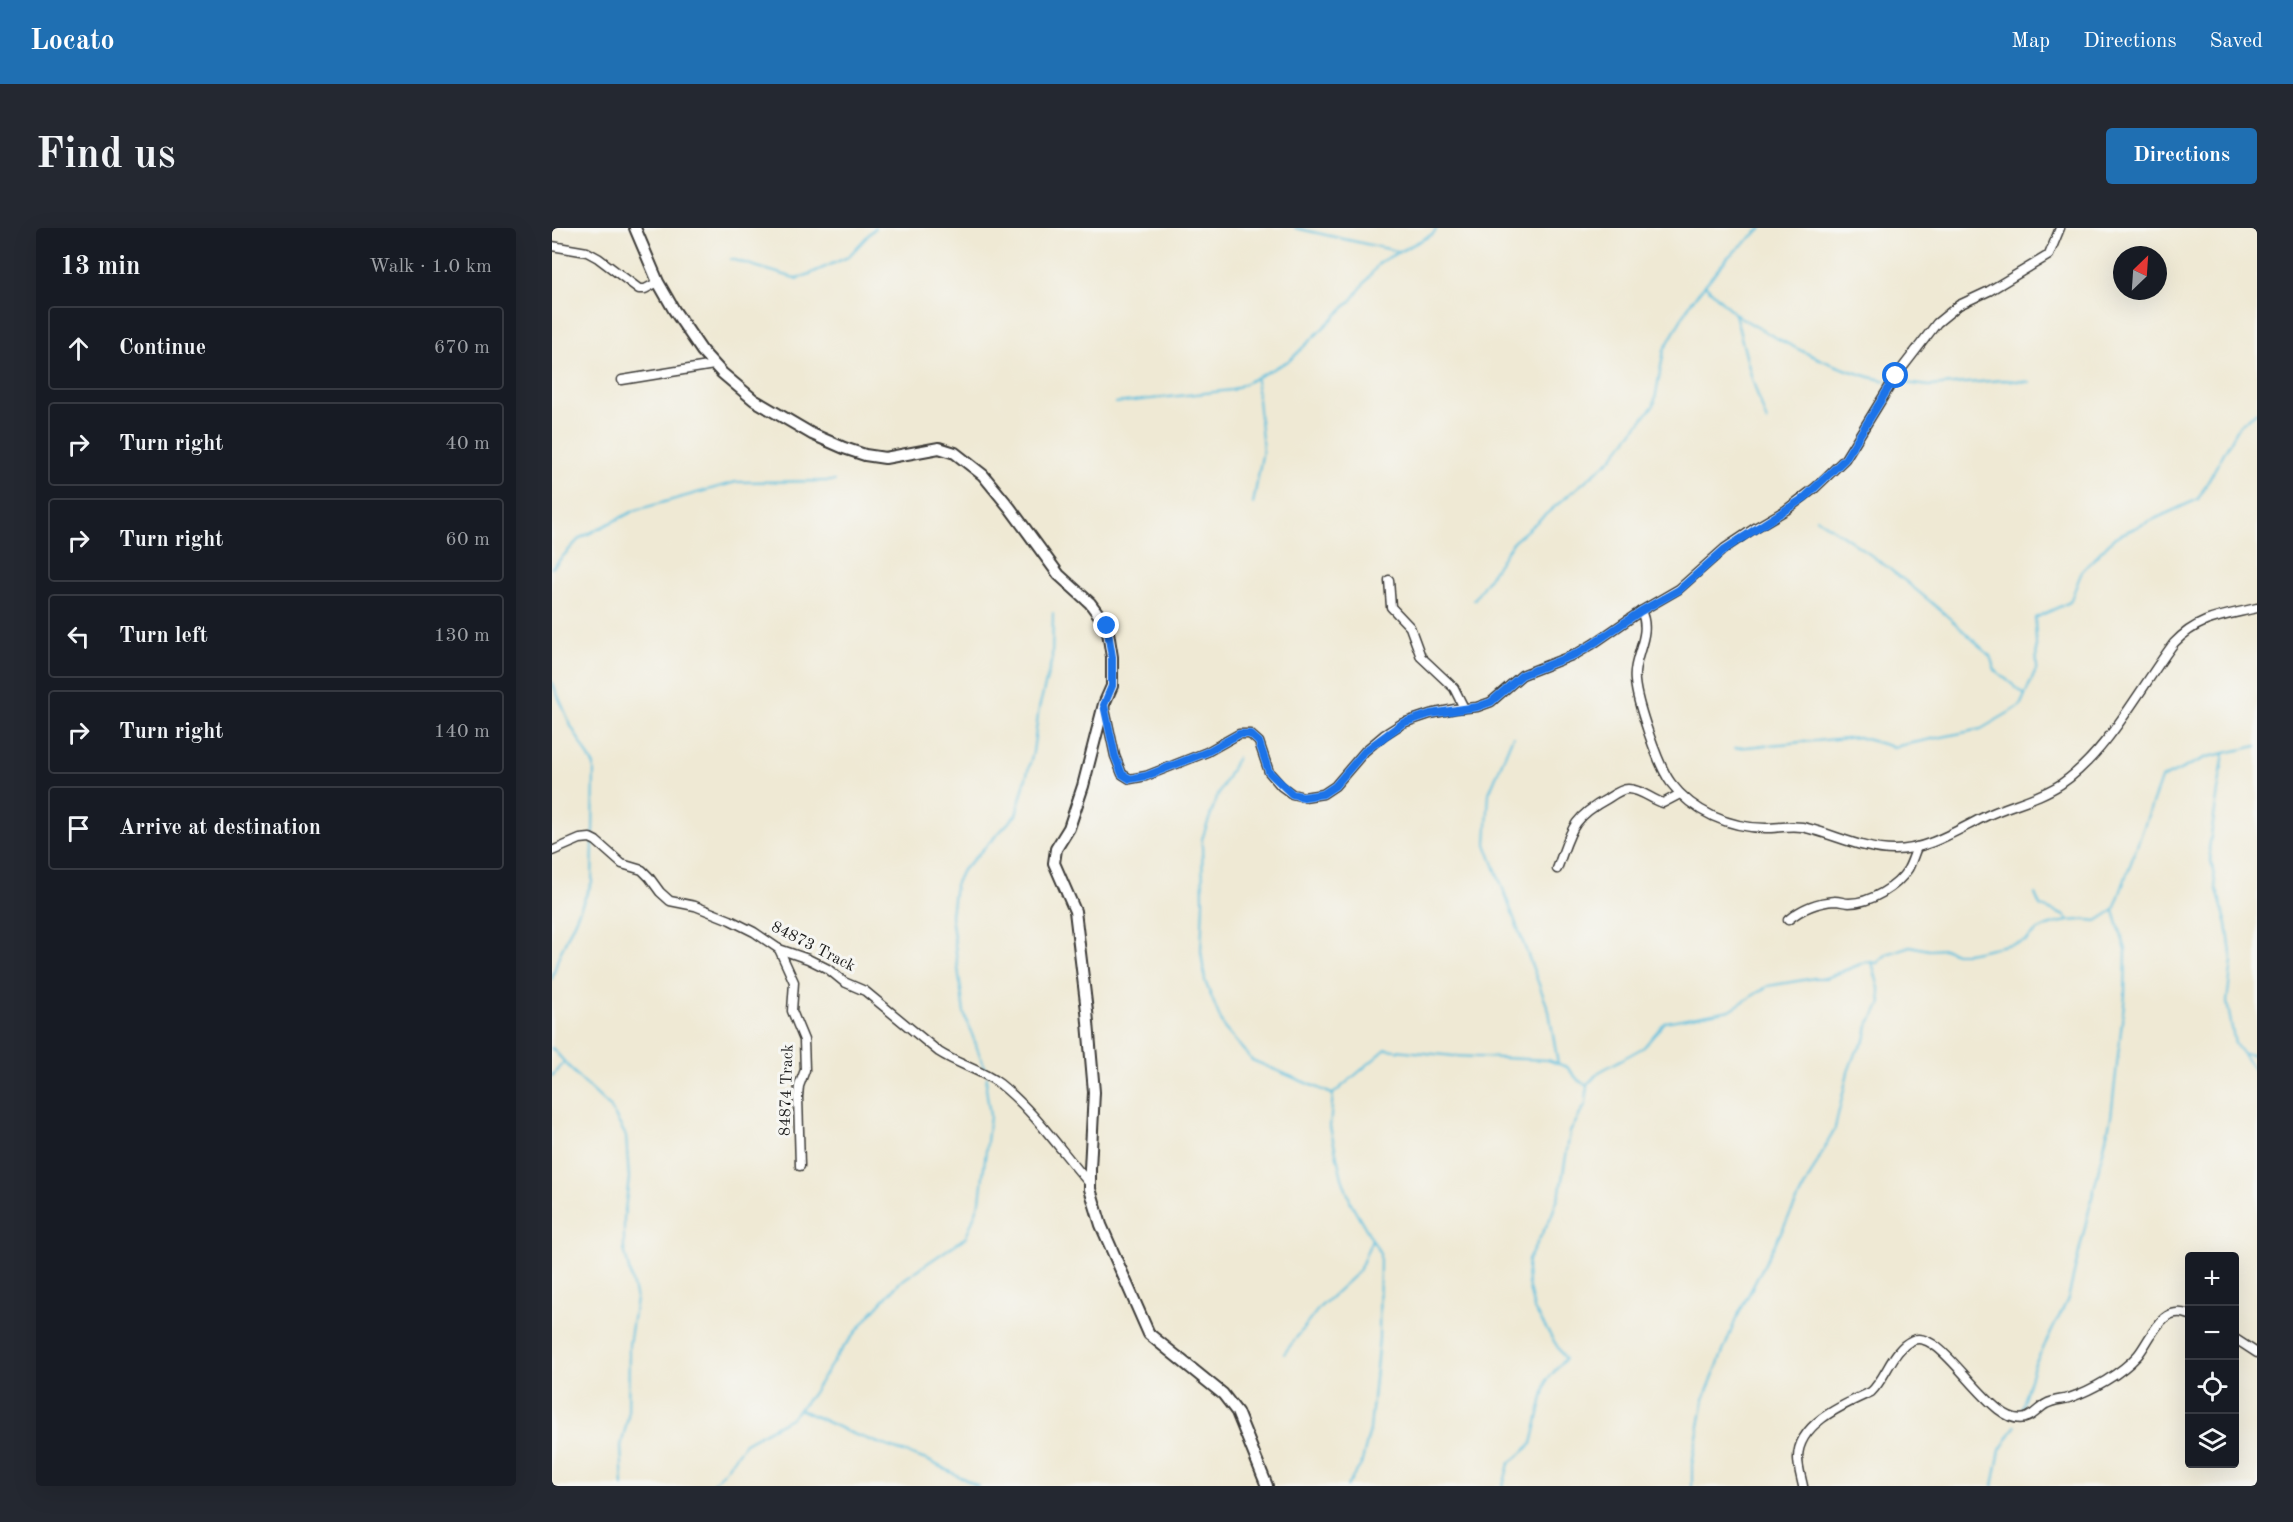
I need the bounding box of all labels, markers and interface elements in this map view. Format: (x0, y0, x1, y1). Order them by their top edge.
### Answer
text: Locato (30, 28, 115, 56)
text: Map (2011, 31, 2050, 52)
text: Directions (2083, 31, 2177, 52)
text: Saved (2210, 31, 2263, 52)
button: Directions (2106, 128, 2257, 184)
text: Find us (36, 135, 175, 177)
north arrow (2113, 246, 2167, 300)
text: 13 min (60, 254, 140, 280)
text: Walk · 1.0 km (369, 257, 492, 277)
icon: ahead (62, 332, 95, 365)
text: Continue (119, 337, 206, 359)
text: 670 m (434, 338, 490, 358)
route start (1882, 362, 1908, 388)
icon: right (62, 428, 95, 461)
text: Turn right (119, 433, 223, 455)
text: 40 m (445, 434, 490, 454)
icon: right (62, 524, 95, 557)
text: Turn right (119, 529, 223, 551)
text: 60 m (445, 530, 490, 550)
route end (1093, 612, 1119, 638)
icon: left (62, 620, 95, 653)
text: Turn left (119, 625, 208, 647)
text: 130 m (434, 626, 490, 646)
icon: right (62, 716, 95, 749)
text: Turn right (119, 721, 223, 743)
text: 140 m (434, 722, 490, 742)
icon: arrive (62, 812, 95, 845)
text: Arrive at destination (119, 817, 321, 839)
street label: 84873 Track (768, 919, 858, 975)
street label: 84874 Track (777, 1044, 797, 1136)
map controls (2185, 1252, 2239, 1468)
button: + (2185, 1252, 2239, 1306)
button: − (2185, 1306, 2239, 1360)
button: locate (2185, 1360, 2239, 1414)
button: layers (2185, 1414, 2239, 1468)

